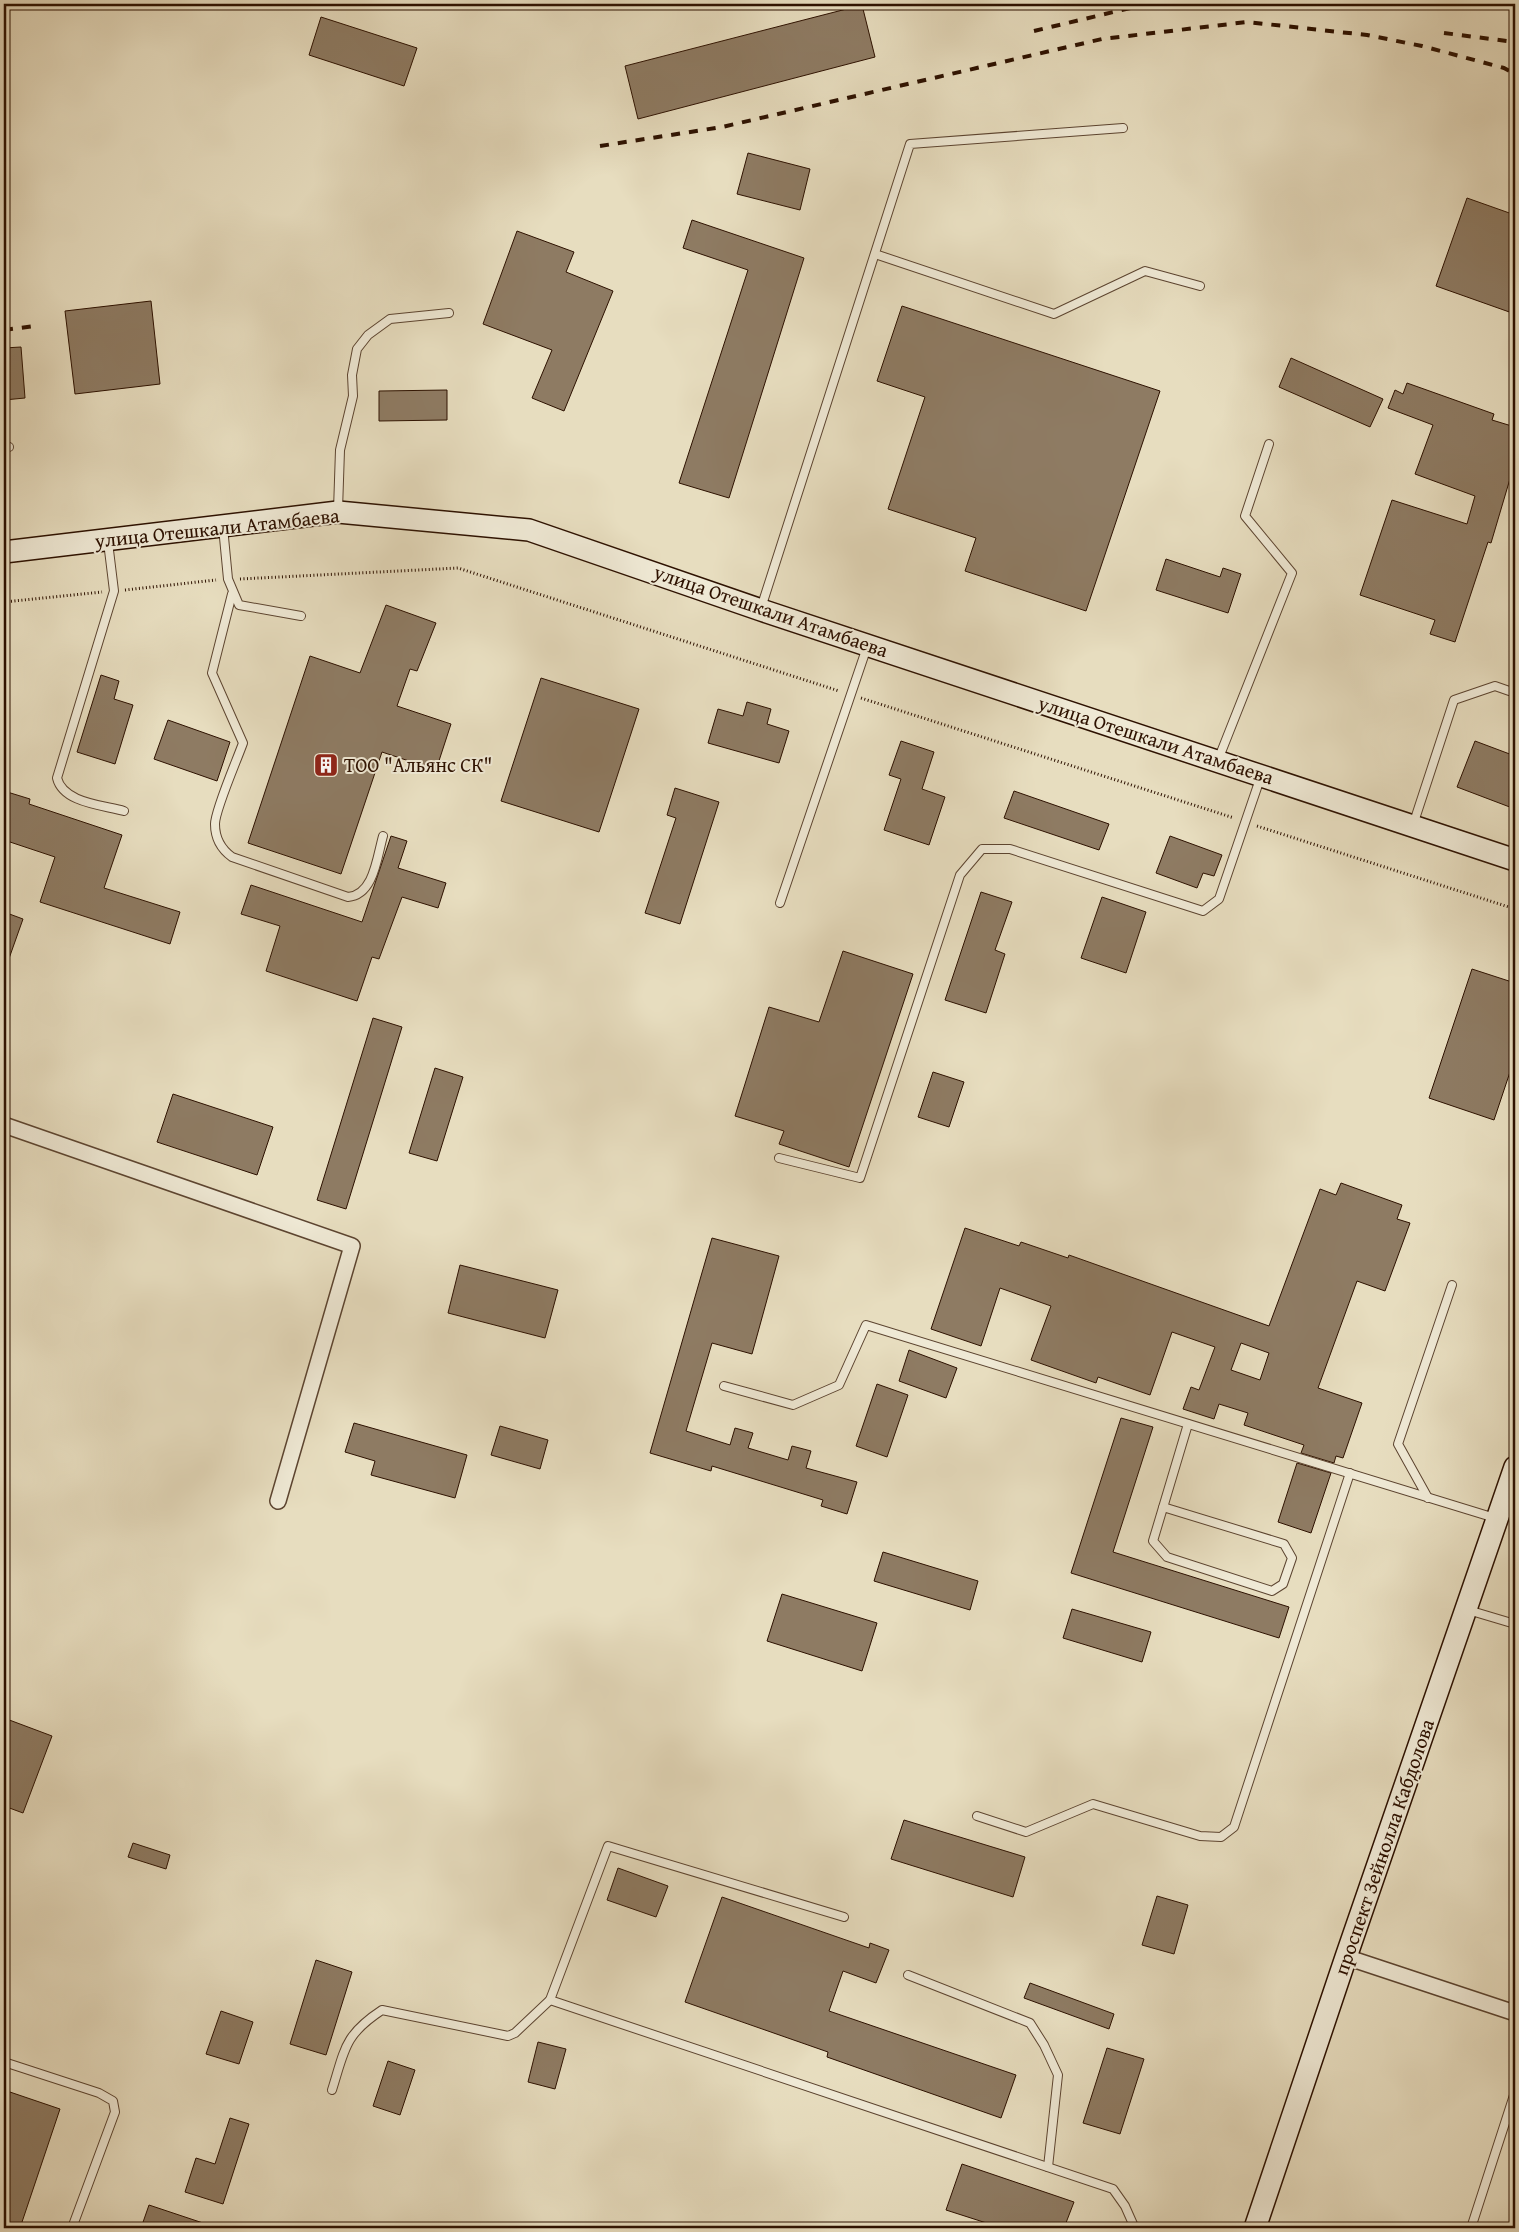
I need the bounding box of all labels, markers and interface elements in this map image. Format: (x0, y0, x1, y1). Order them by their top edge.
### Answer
street label: улица Отешкали Атамбаева (92, 500, 341, 555)
street label: улица Отешкали Атамбаева (649, 556, 893, 664)
street label: улица Отешкали Атамбаева (1034, 687, 1278, 791)
place label: ТОО "Альянс СК" (344, 750, 492, 779)
building icon: ТОО "Альянс СК" (313, 752, 339, 778)
street label: проспект Зейнолла Кабдолова (1326, 1714, 1441, 1979)

